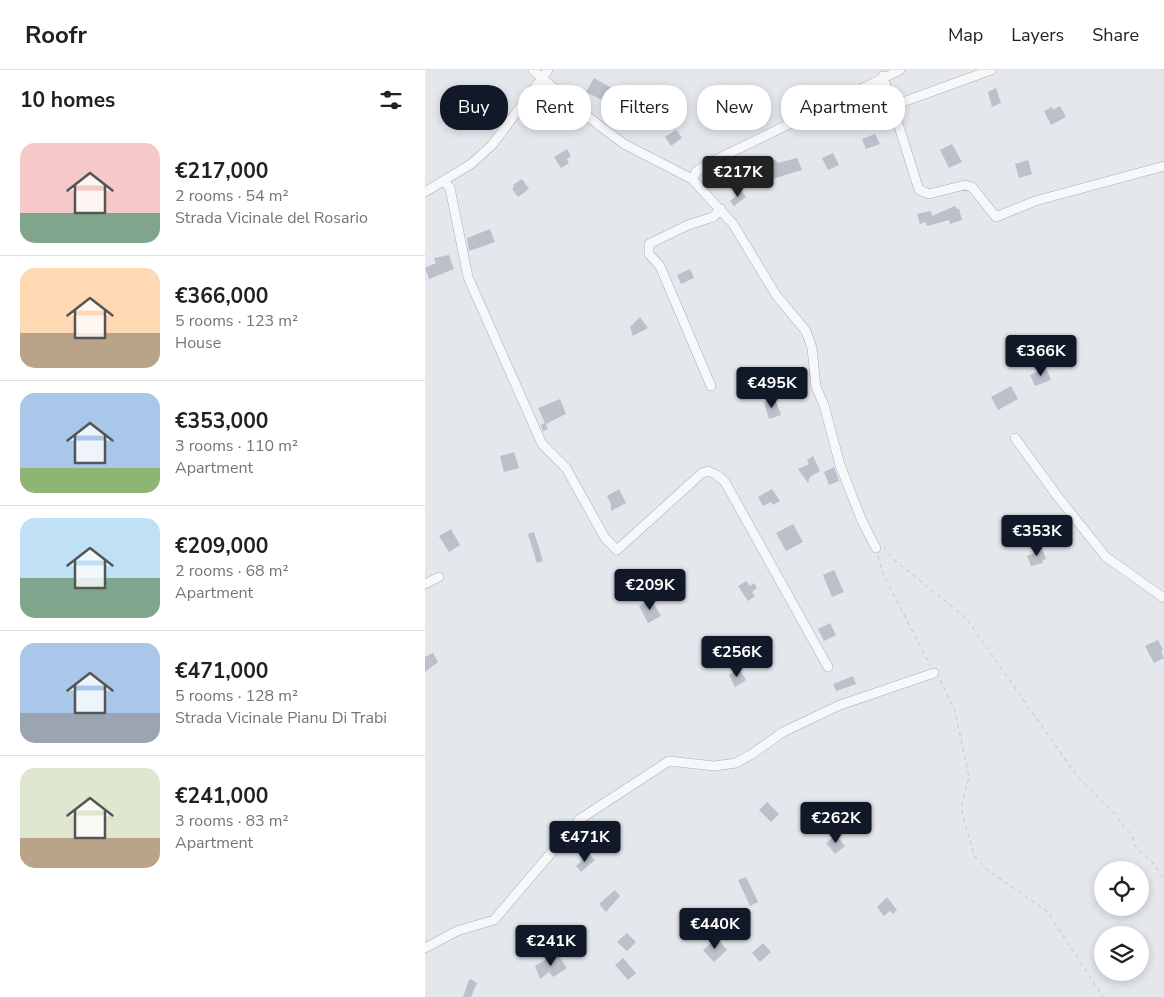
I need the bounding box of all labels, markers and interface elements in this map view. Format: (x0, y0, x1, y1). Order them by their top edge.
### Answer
text: Roofr (25, 19, 87, 51)
text: Map (948, 23, 983, 47)
text: Layers (1011, 23, 1064, 47)
text: Share (1092, 23, 1139, 47)
chip: Buy (440, 85, 508, 130)
chip: Rent (518, 85, 591, 130)
chip: Filters (601, 85, 687, 130)
chip: New (697, 85, 771, 130)
chip: Apartment (781, 85, 905, 130)
text: 10 homes (20, 86, 115, 114)
icon: filters (377, 86, 405, 114)
pin: €217K (703, 156, 773, 198)
text: €217,000 (175, 157, 268, 185)
text: €217K (713, 161, 763, 183)
icon: home (60, 163, 120, 223)
text: 2 rooms · 54 m² (175, 185, 288, 207)
text: Strada Vicinale del Rosario (175, 207, 368, 229)
text: €366,000 (175, 282, 268, 310)
icon: home (60, 288, 120, 348)
text: 5 rooms · 123 m² (175, 310, 298, 332)
text: House (175, 332, 221, 354)
pin: €366K (1006, 334, 1076, 377)
text: €366K (1016, 340, 1066, 362)
pin: €495K (737, 366, 807, 409)
text: €495K (747, 372, 797, 394)
text: €353,000 (175, 407, 268, 435)
icon: home (60, 413, 120, 473)
text: 3 rooms · 110 m² (175, 435, 298, 457)
text: Apartment (175, 457, 253, 479)
pin: €353K (1002, 514, 1072, 557)
text: €353K (1012, 520, 1062, 542)
text: €209,000 (175, 532, 268, 560)
icon: home (60, 538, 120, 598)
text: 2 rooms · 68 m² (175, 560, 288, 582)
pin: €209K (615, 568, 685, 611)
text: €209K (625, 574, 675, 596)
text: Apartment (175, 582, 253, 604)
pin: €256K (702, 636, 772, 678)
text: €256K (712, 641, 762, 663)
text: €471,000 (175, 657, 268, 685)
icon: home (60, 663, 120, 723)
text: 5 rooms · 128 m² (175, 685, 298, 707)
text: Strada Vicinale Pianu Di Trabi (175, 707, 387, 729)
text: €241,000 (175, 782, 268, 810)
icon: home (60, 788, 120, 848)
pin: €262K (801, 802, 871, 844)
text: €262K (811, 807, 861, 829)
text: 3 rooms · 83 m² (175, 810, 288, 832)
pin: €471K (550, 820, 620, 863)
text: €471K (560, 826, 610, 848)
text: Apartment (175, 832, 253, 854)
map controls (1094, 861, 1149, 981)
button: locate (1094, 861, 1149, 916)
pin: €440K (680, 908, 750, 950)
text: €440K (690, 913, 740, 935)
pin: €241K (516, 924, 586, 967)
button: layers (1094, 926, 1149, 981)
text: €241K (526, 930, 576, 952)

